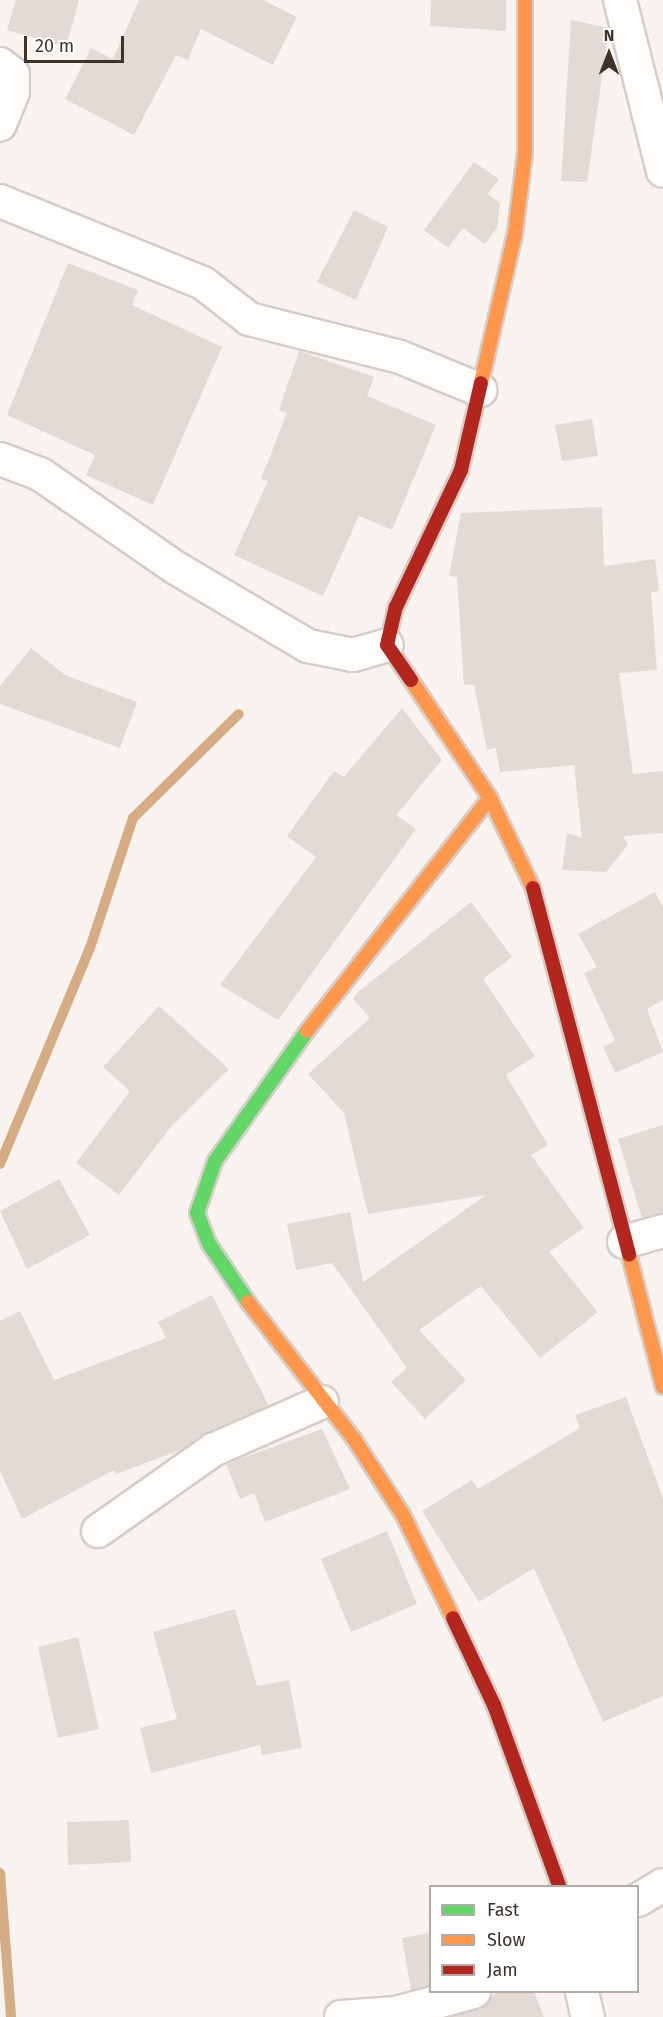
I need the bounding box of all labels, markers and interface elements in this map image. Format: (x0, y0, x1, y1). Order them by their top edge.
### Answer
scale bar (27, 24, 128, 62)
north arrow (579, 24, 639, 84)
text: N (604, 26, 614, 45)
text: 20 m (35, 35, 74, 57)
legend (429, 1885, 639, 1993)
text: Fast (487, 1899, 519, 1921)
text: Slow (487, 1929, 525, 1951)
text: Jam (487, 1959, 518, 1981)

